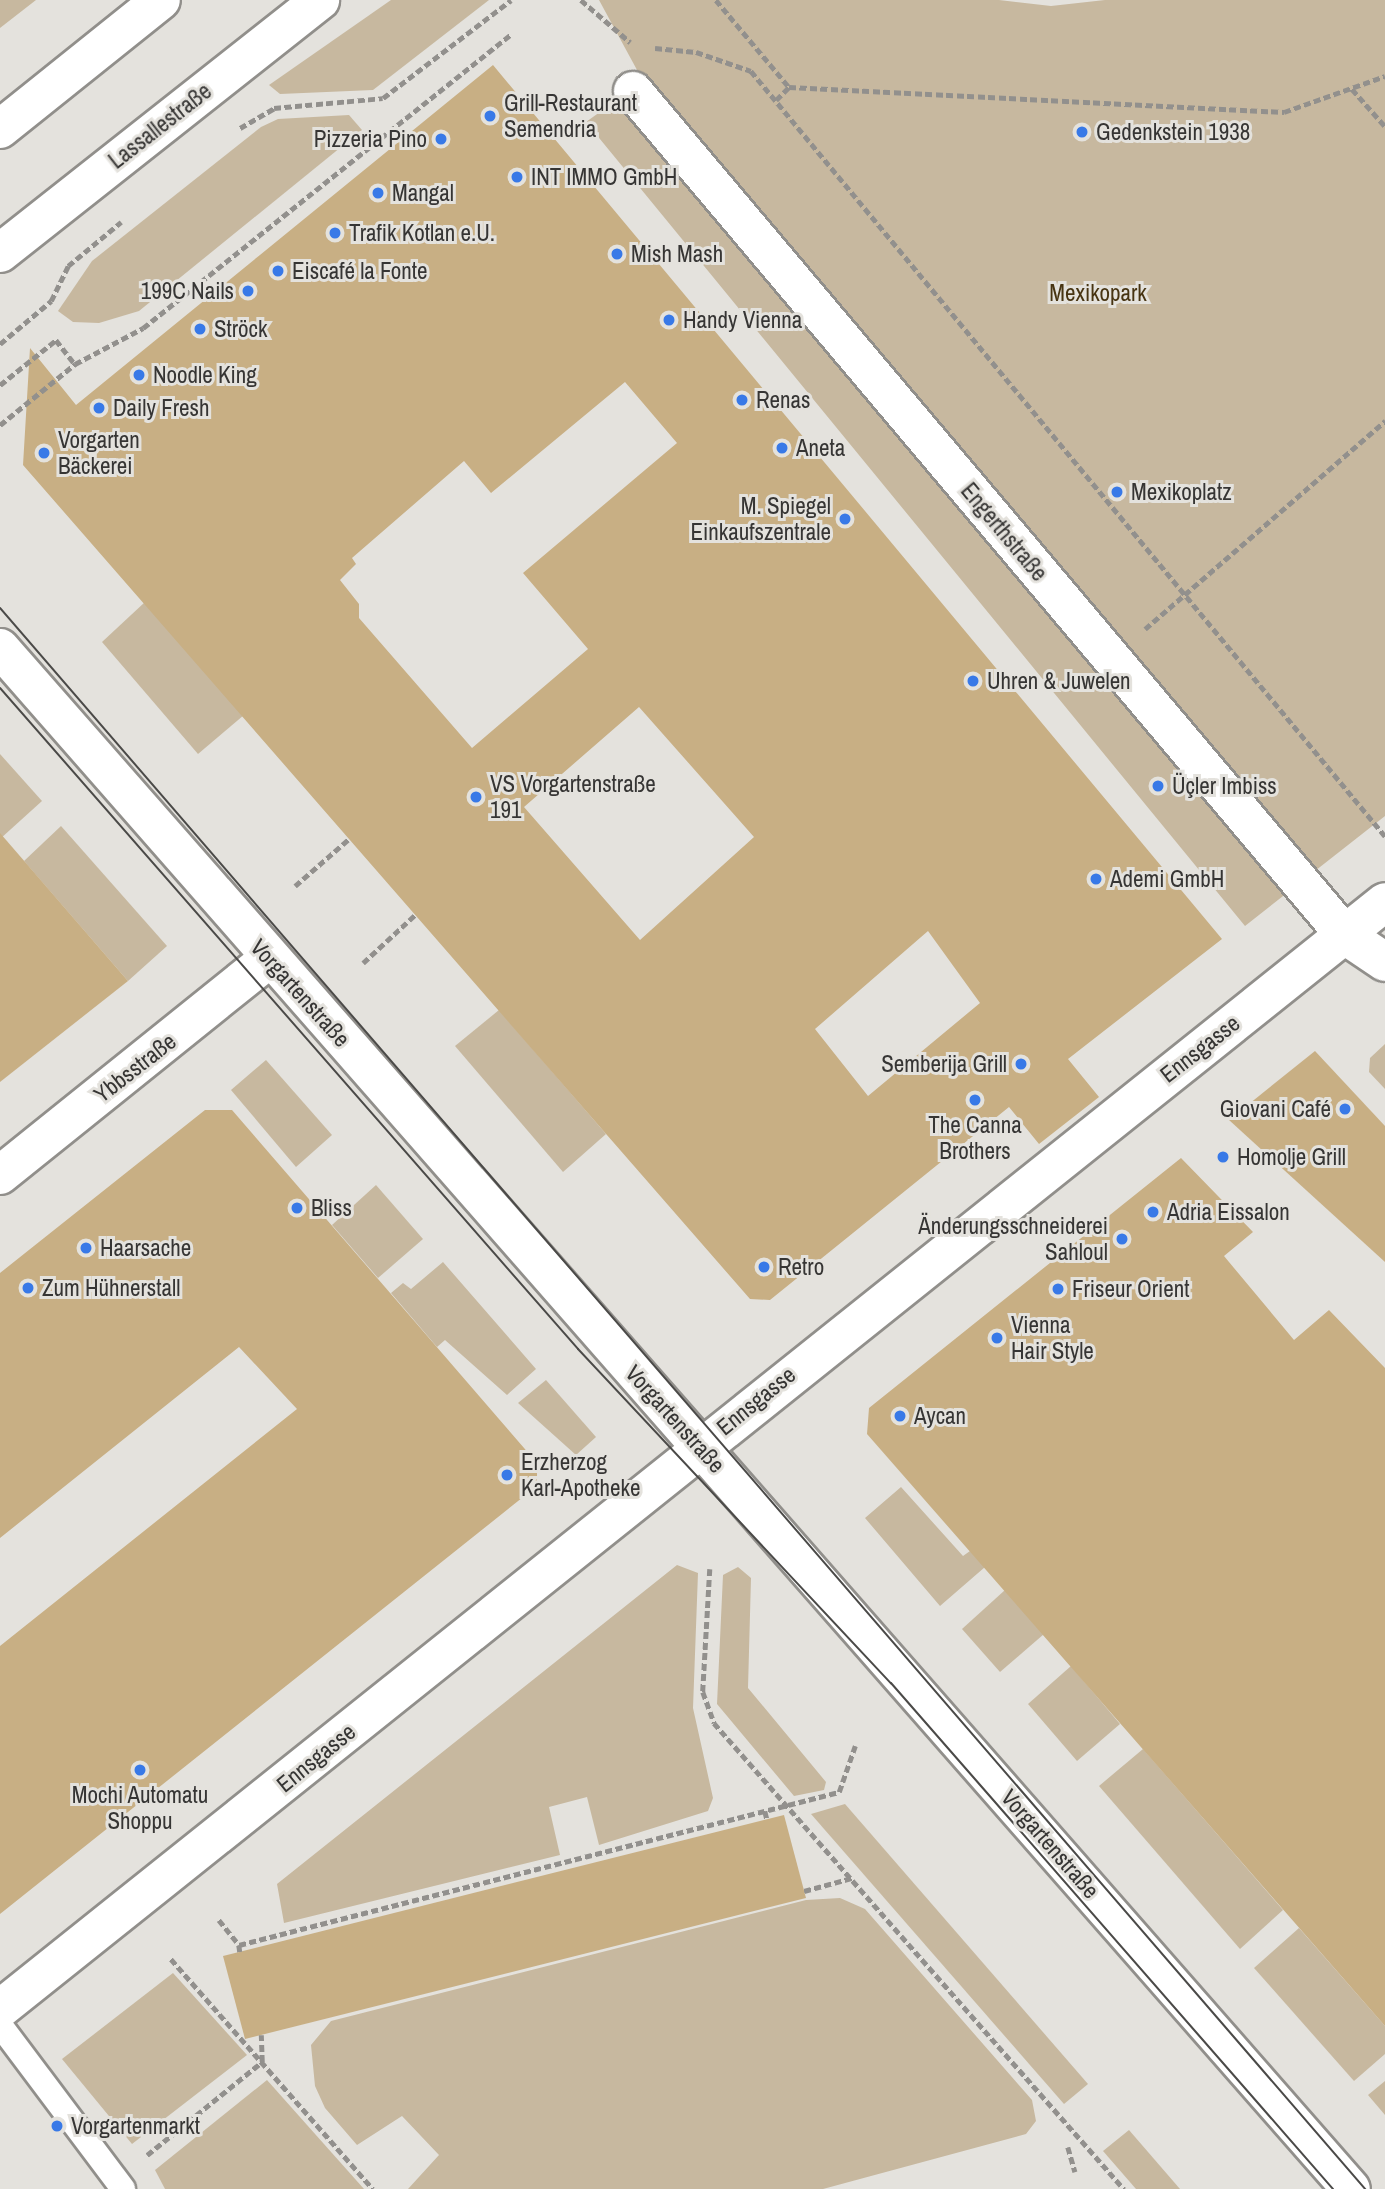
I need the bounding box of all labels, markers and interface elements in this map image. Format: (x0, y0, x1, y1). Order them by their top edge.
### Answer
street label: Lassallestraße (103, 77, 217, 175)
place label: Grill-Restaurant Semendria (504, 89, 637, 143)
marker: Grill-Restaurant Semendria (482, 108, 498, 124)
place label: Gedenkstein 1938 (1096, 118, 1250, 146)
marker: Gedenkstein 1938 (1074, 124, 1090, 140)
place label: Pizzeria Pino (314, 125, 427, 153)
marker: Pizzeria Pino (433, 131, 449, 147)
place label: INT IMMO GmbH (531, 163, 678, 191)
marker: INT IMMO GmbH (509, 169, 525, 185)
place label: Mangal (392, 179, 454, 207)
marker: Mangal (370, 185, 386, 201)
place label: Trafik Kotlan e.U. (349, 219, 495, 247)
marker: Trafik Kotlan e.U. (327, 225, 343, 241)
place label: Mish Mash (631, 240, 723, 268)
marker: Mish Mash (609, 246, 625, 262)
place label: Eiscafé la Fonte (292, 257, 427, 285)
marker: Eiscafé la Fonte (270, 263, 286, 279)
place label: 199C Nails (141, 277, 234, 305)
park label: Mexikopark (1049, 279, 1147, 307)
marker: 199C Nails (240, 283, 256, 299)
place label: Handy Vienna (683, 306, 802, 334)
marker: Handy Vienna (661, 312, 677, 328)
place label: Ströck (214, 315, 267, 343)
marker: Ströck (192, 321, 208, 337)
place label: Noodle King (153, 361, 257, 389)
marker: Noodle King (131, 367, 147, 383)
place label: Renas (756, 386, 811, 414)
marker: Renas (734, 392, 750, 408)
place label: Daily Fresh (113, 394, 209, 422)
marker: Daily Fresh (91, 400, 107, 416)
place label: Vorgarten Bäckerei (58, 426, 140, 480)
place label: Aneta (796, 434, 845, 462)
marker: Aneta (774, 440, 790, 456)
marker: Vorgarten Bäckerei (36, 445, 52, 461)
street label: Engerthstraße (955, 477, 1053, 587)
place label: Mexikoplatz (1131, 478, 1232, 506)
marker: Mexikoplatz (1109, 484, 1125, 500)
place label: M. Spiegel Einkaufszentrale (691, 492, 831, 546)
marker: M. Spiegel Einkaufszentrale (837, 511, 853, 527)
place label: Uhren & Juwelen (987, 667, 1131, 695)
marker: Uhren & Juwelen (965, 673, 981, 689)
place label: VS Vorgartenstraße 191 (490, 770, 656, 824)
place label: Üçler Imbiss (1172, 772, 1277, 800)
marker: Üçler Imbiss (1150, 778, 1166, 794)
marker: VS Vorgartenstraße 191 (468, 789, 484, 805)
place label: Ademi GmbH (1110, 865, 1224, 893)
marker: Ademi GmbH (1088, 871, 1104, 887)
street label: Vorgartenstraße (244, 934, 356, 1052)
street label: Ennsgasse (1155, 1009, 1245, 1089)
street label: Ybbsstraße (89, 1027, 181, 1109)
place label: Semberija Grill (881, 1050, 1007, 1078)
marker: Semberija Grill (1013, 1056, 1029, 1072)
marker: The Canna Brothers (967, 1092, 983, 1108)
place label: Giovani Café (1220, 1095, 1331, 1123)
marker: Giovani Café (1337, 1101, 1353, 1117)
place label: The Canna Brothers (928, 1111, 1022, 1165)
place label: Homolje Grill (1237, 1143, 1346, 1171)
marker: Homolje Grill (1215, 1149, 1231, 1165)
place label: Bliss (311, 1194, 352, 1222)
place label: Adria Eissalon (1167, 1198, 1290, 1226)
marker: Bliss (289, 1200, 305, 1216)
marker: Adria Eissalon (1145, 1204, 1161, 1220)
place label: Änderungsschneiderei Sahloul (918, 1212, 1108, 1266)
marker: Änderungsschneiderei Sahloul (1114, 1231, 1130, 1247)
place label: Haarsache (100, 1234, 191, 1262)
marker: Haarsache (78, 1240, 94, 1256)
place label: Retro (778, 1253, 824, 1281)
marker: Retro (756, 1259, 772, 1275)
place label: Zum Hühnerstall (42, 1274, 180, 1302)
place label: Friseur Orient (1072, 1275, 1189, 1303)
marker: Zum Hühnerstall (20, 1280, 36, 1296)
marker: Friseur Orient (1050, 1281, 1066, 1297)
place label: Vienna Hair Style (1011, 1311, 1094, 1365)
marker: Vienna Hair Style (989, 1330, 1005, 1346)
street label: Vorgartenstraße (619, 1360, 731, 1478)
street label: Ennsgasse (711, 1361, 801, 1441)
place label: Aycan (914, 1402, 966, 1430)
marker: Aycan (892, 1408, 908, 1424)
place label: Erzherzog Karl-Apotheke (521, 1448, 641, 1502)
marker: Erzherzog Karl-Apotheke (499, 1467, 515, 1483)
street label: Ennsgasse (271, 1718, 361, 1798)
marker: Mochi Automatu Shoppu (132, 1762, 148, 1778)
place label: Mochi Automatu Shoppu (71, 1781, 209, 1835)
street label: Vorgartenstraße (995, 1784, 1105, 1904)
place label: Vorgartenmarkt (71, 2112, 200, 2140)
marker: Vorgartenmarkt (49, 2118, 65, 2134)

